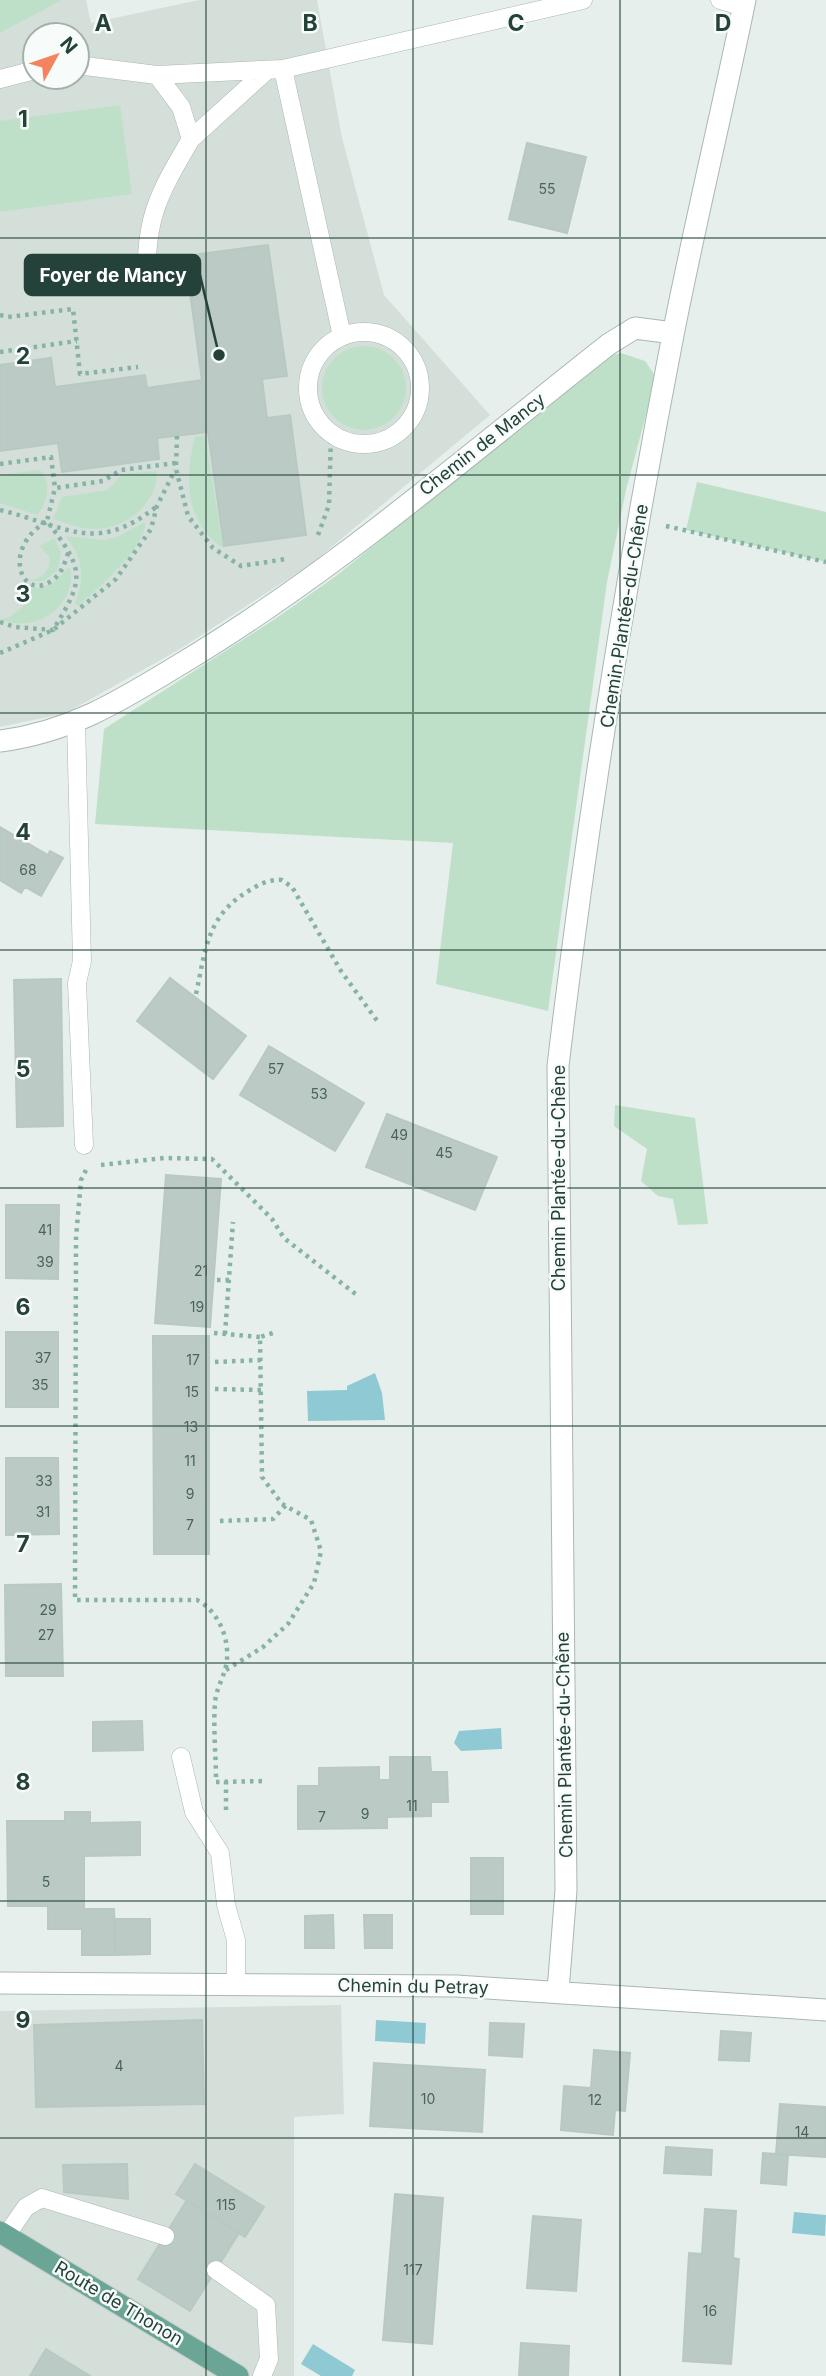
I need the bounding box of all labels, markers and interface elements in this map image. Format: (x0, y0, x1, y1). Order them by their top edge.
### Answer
text: A (94, 9, 112, 37)
text: B (302, 9, 318, 37)
text: C (507, 9, 525, 37)
text: D (715, 9, 731, 37)
north arrow (21, 21, 91, 91)
text: N (55, 32, 82, 58)
text: 1 (18, 105, 28, 133)
house number: 55 (538, 180, 556, 197)
callout: Foyer de Mancy (25, 255, 200, 295)
text: Foyer de Mancy (39, 264, 187, 287)
text: 2 (16, 342, 30, 370)
street label: Chemin de Mancy (415, 388, 549, 500)
street label: Chemin Plantée-du-Chêne (596, 503, 652, 729)
text: 3 (16, 580, 30, 608)
text: 4 (15, 818, 31, 846)
house number: 68 (19, 861, 37, 878)
text: 5 (16, 1055, 30, 1083)
house number: 57 (268, 1060, 284, 1077)
street label: Chemin Plantée-du-Chêne (548, 1065, 569, 1291)
house number: 53 (310, 1085, 328, 1102)
house number: 49 (390, 1126, 408, 1143)
house number: 45 (435, 1144, 453, 1161)
house number: 41 (38, 1221, 52, 1238)
house number: 39 (36, 1253, 54, 1270)
house number: 21 (194, 1262, 208, 1279)
text: 6 (16, 1293, 30, 1321)
house number: 19 (190, 1298, 204, 1315)
house number: 37 (35, 1349, 51, 1366)
house number: 17 (186, 1351, 200, 1368)
house number: 35 (31, 1376, 49, 1393)
house number: 15 (185, 1383, 199, 1400)
house number: 13 (184, 1418, 198, 1435)
house number: 11 (184, 1452, 196, 1469)
house number: 33 (35, 1472, 53, 1489)
house number: 9 (186, 1485, 194, 1502)
house number: 31 (36, 1503, 50, 1520)
house number: 7 (186, 1516, 194, 1533)
text: 7 (16, 1530, 30, 1558)
house number: 29 (39, 1601, 57, 1618)
house number: 27 (38, 1626, 54, 1643)
street label: Chemin Plantée-du-Chêne (552, 1632, 576, 1858)
text: 8 (16, 1768, 30, 1796)
house number: 11 (406, 1797, 418, 1814)
house number: 9 (361, 1805, 369, 1822)
house number: 7 (318, 1808, 326, 1825)
house number: 5 (42, 1873, 50, 1890)
street label: Chemin du Petray (337, 1974, 489, 1998)
text: 9 (16, 2006, 30, 2034)
house number: 4 (114, 2057, 124, 2074)
house number: 10 (421, 2090, 435, 2107)
house number: 12 (588, 2091, 602, 2108)
house number: 14 (795, 2123, 809, 2140)
house number: 115 (216, 2196, 236, 2213)
street label: Route de Thonon (51, 2256, 187, 2350)
house number: 117 (403, 2261, 423, 2278)
house number: 16 (703, 2302, 717, 2319)

